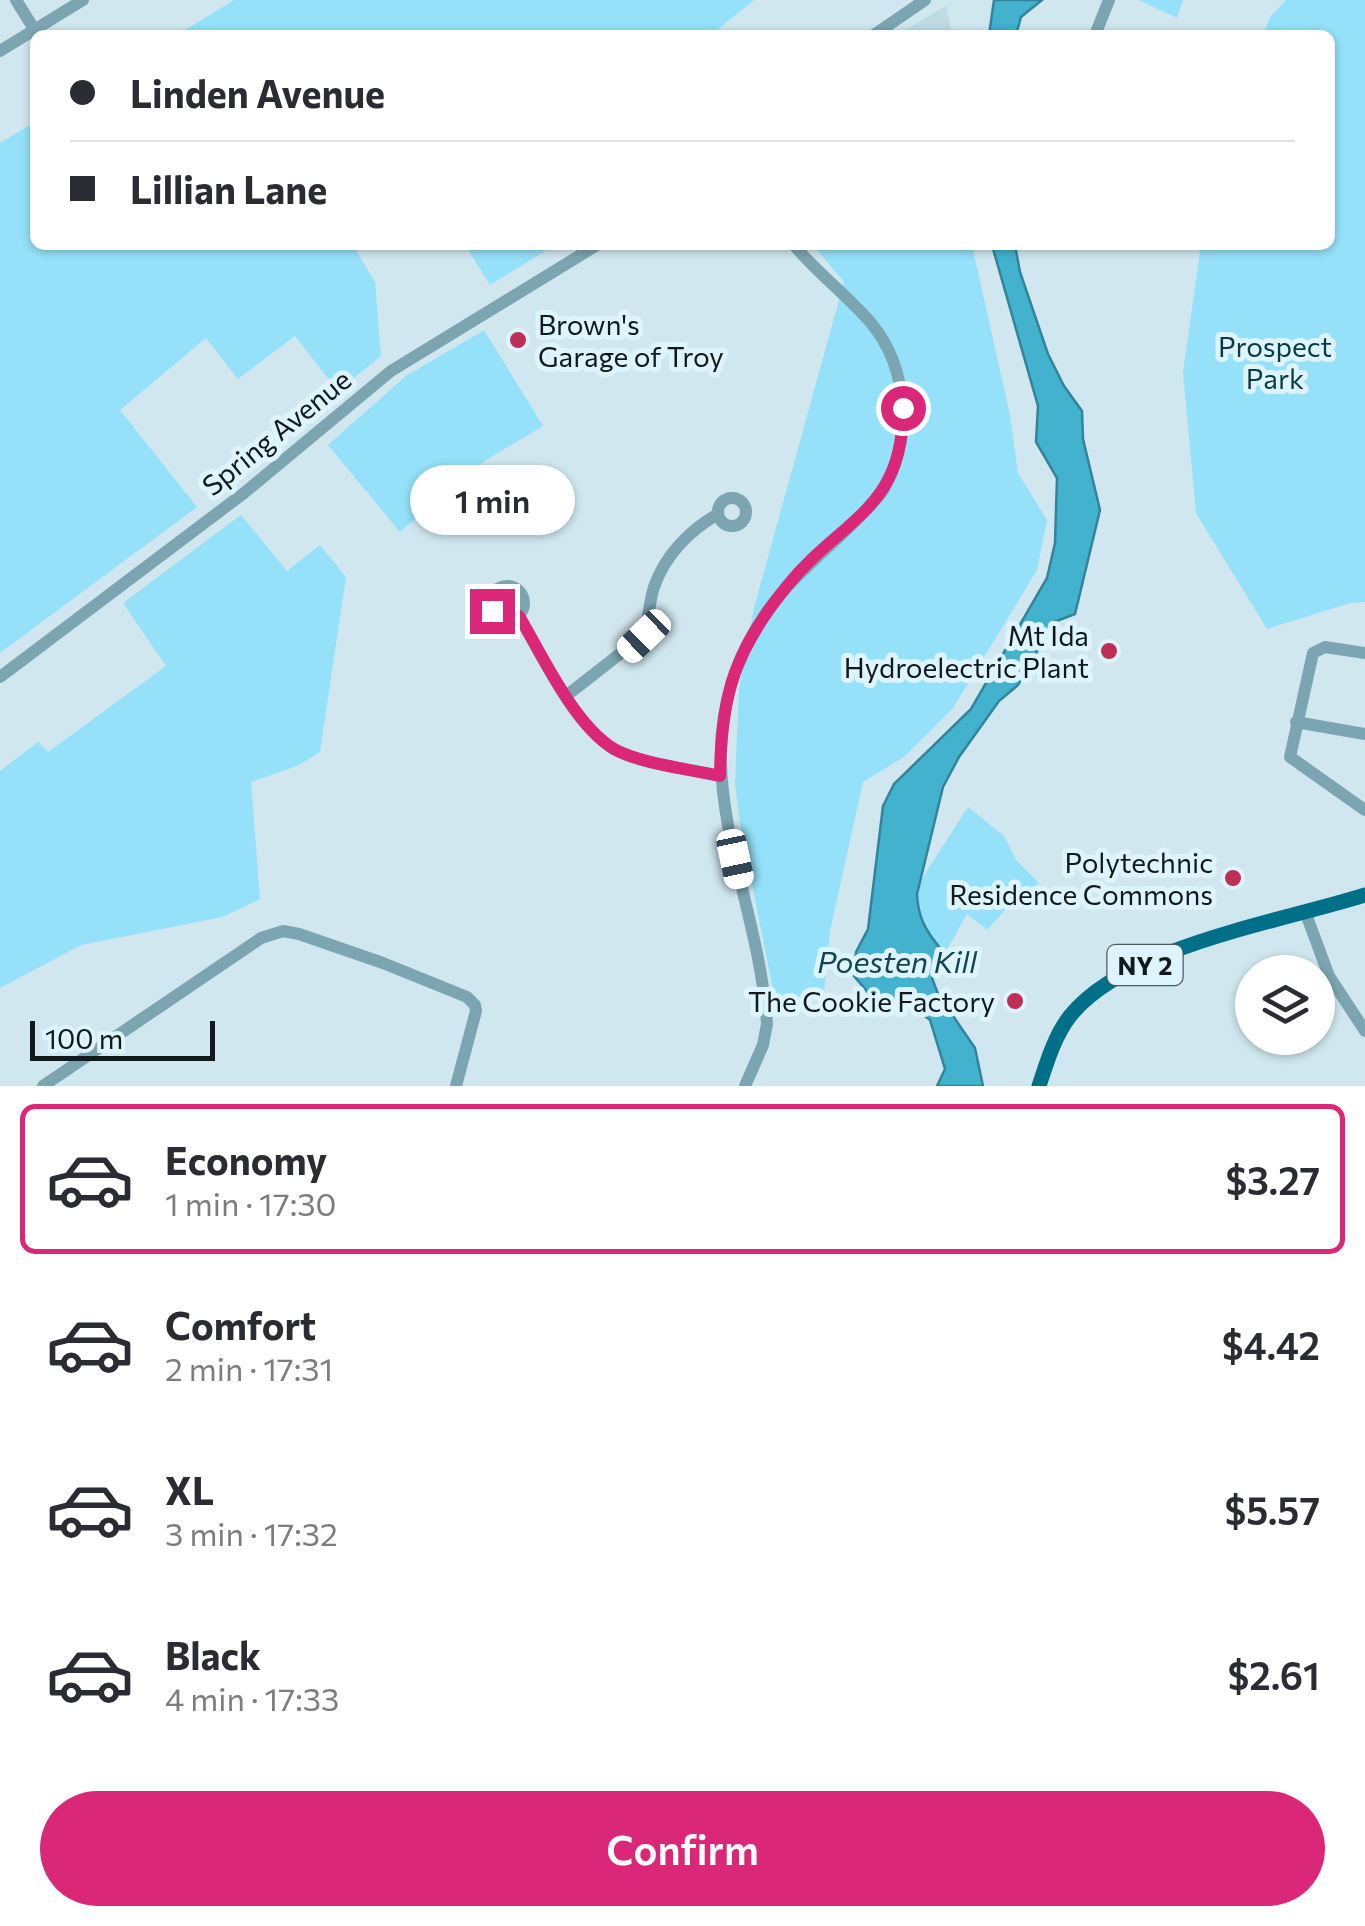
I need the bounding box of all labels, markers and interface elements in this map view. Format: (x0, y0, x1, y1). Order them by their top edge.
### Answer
text: Linden Avenue (130, 69, 385, 116)
text: Lillian Lane (130, 165, 327, 212)
place label: Brown's Garage of Troy (538, 307, 724, 373)
marker: Brown's Garage of Troy (507, 329, 529, 351)
park label: Prospect Park (1218, 329, 1332, 395)
street label: Spring Avenue (195, 362, 357, 502)
route start (881, 386, 926, 431)
callout: 1 min (410, 466, 574, 536)
text: 1 min (455, 480, 530, 520)
route end (470, 589, 515, 634)
car (612, 604, 676, 668)
place label: Mt Ida Hydroelectric Plant (844, 618, 1089, 684)
marker: Mt Ida Hydroelectric Plant (1098, 640, 1120, 662)
car (714, 827, 756, 891)
place label: Polytechnic Residence Commons (949, 845, 1213, 911)
marker: Polytechnic Residence Commons (1222, 867, 1244, 889)
water label: Poesten Kill (817, 942, 978, 979)
road number: NY 2 (1108, 945, 1182, 985)
map controls (1235, 955, 1335, 1055)
button: layers (1235, 955, 1335, 1055)
place label: The Cookie Factory (748, 984, 995, 1018)
marker: The Cookie Factory (1004, 990, 1026, 1012)
scale bar (30, 1016, 215, 1060)
text: 100 m (45, 1021, 123, 1055)
icon: car (45, 1134, 135, 1224)
text: Economy (165, 1136, 327, 1183)
text: $3.27 (1225, 1156, 1320, 1203)
text: 1 min · 17:30 (165, 1183, 336, 1223)
icon: car (45, 1299, 135, 1389)
text: Comfort (165, 1301, 316, 1348)
text: $4.42 (1222, 1321, 1320, 1368)
text: 2 min · 17:31 (165, 1348, 333, 1388)
icon: car (45, 1464, 135, 1554)
text: XL (165, 1466, 214, 1513)
text: $5.57 (1225, 1486, 1320, 1533)
text: 3 min · 17:32 (165, 1513, 338, 1553)
icon: car (45, 1629, 135, 1719)
text: Black (165, 1631, 261, 1678)
text: $2.61 (1228, 1651, 1320, 1698)
text: 4 min · 17:33 (165, 1678, 339, 1718)
button: Confirm (40, 1791, 1325, 1906)

